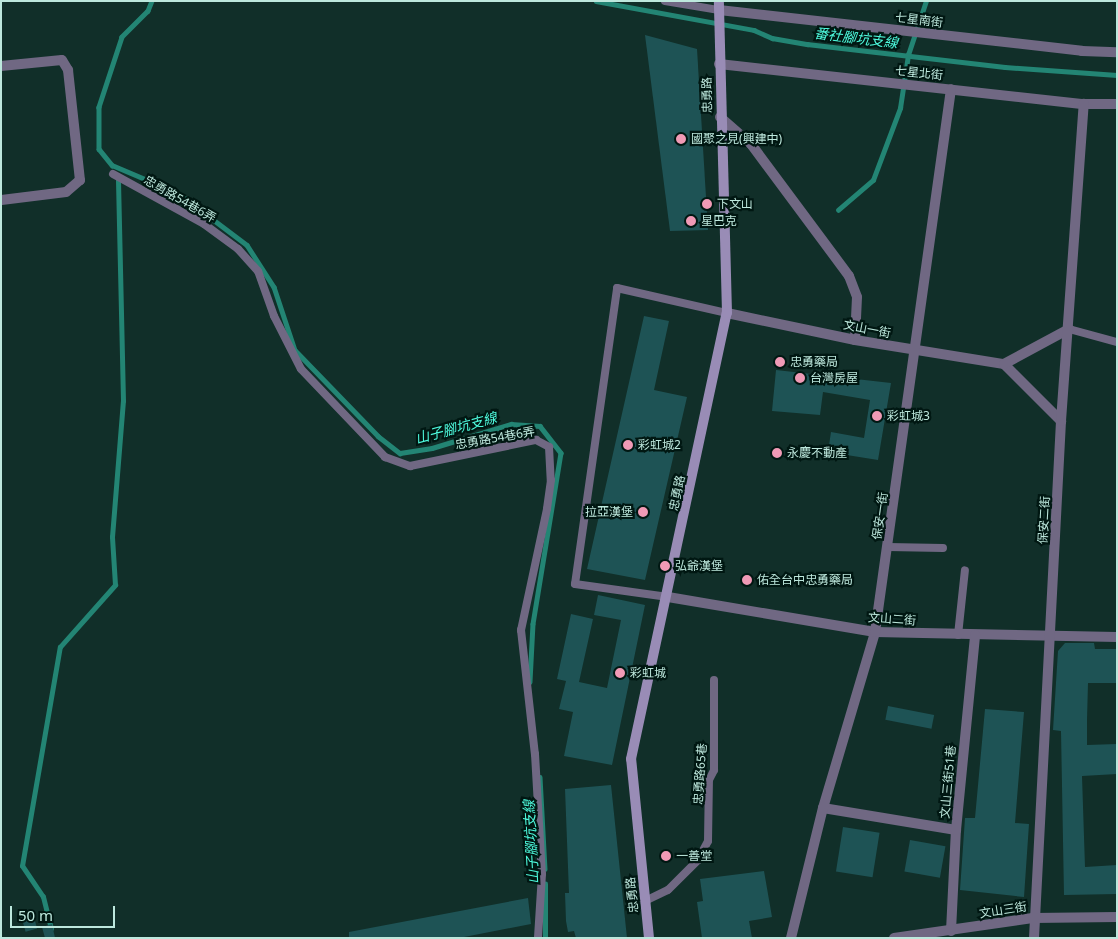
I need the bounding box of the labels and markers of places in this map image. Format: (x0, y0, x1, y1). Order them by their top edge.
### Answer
place label: 國聚之見(興建中) (691, 132, 782, 146)
marker: 國聚之見(興建中) (675, 133, 687, 145)
place label: 下文山 (717, 197, 753, 211)
marker: 下文山 (701, 198, 713, 210)
place label: 星巴克 (701, 214, 737, 228)
marker: 星巴克 (685, 215, 697, 227)
place label: 忠勇藥局 (790, 355, 838, 369)
marker: 忠勇藥局 (774, 356, 786, 368)
place label: 台灣房屋 (810, 371, 858, 385)
marker: 台灣房屋 (794, 372, 806, 384)
place label: 彩虹城3 (887, 409, 930, 423)
marker: 彩虹城3 (871, 410, 883, 422)
place label: 彩虹城2 (638, 438, 681, 452)
marker: 彩虹城2 (622, 439, 634, 451)
place label: 永慶不動產 (787, 446, 847, 460)
marker: 永慶不動產 (771, 447, 783, 459)
place label: 拉亞漢堡 (585, 505, 633, 519)
marker: 拉亞漢堡 (637, 506, 649, 518)
place label: 弘爺漢堡 (675, 559, 723, 573)
marker: 弘爺漢堡 (659, 560, 671, 572)
place label: 佑全台中忠勇藥局 (757, 573, 853, 587)
marker: 佑全台中忠勇藥局 (741, 574, 753, 586)
place label: 彩虹城 (630, 666, 666, 680)
marker: 彩虹城 (614, 667, 626, 679)
place label: 一善堂 (676, 849, 712, 863)
marker: 一善堂 (660, 850, 672, 862)

